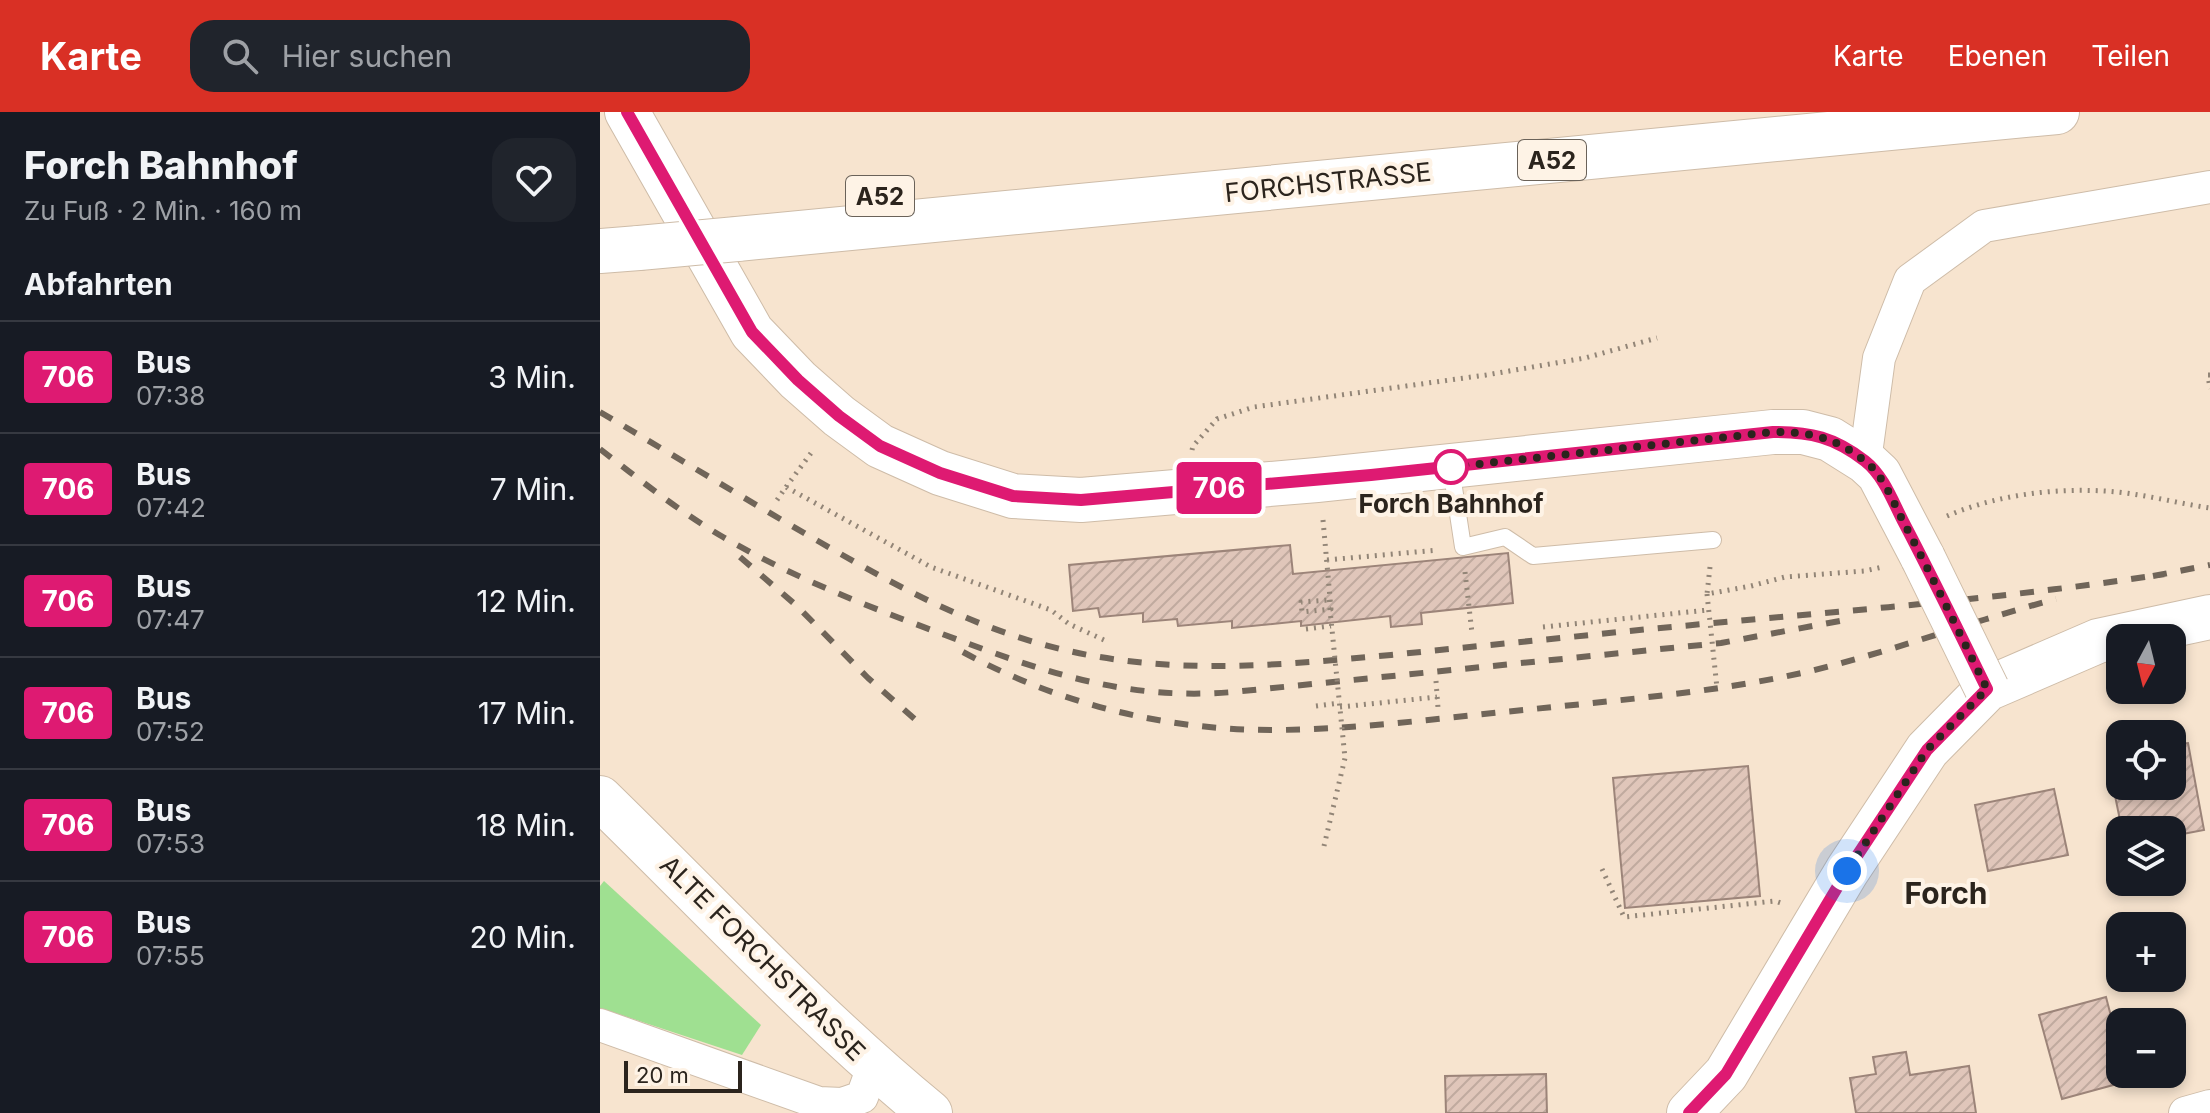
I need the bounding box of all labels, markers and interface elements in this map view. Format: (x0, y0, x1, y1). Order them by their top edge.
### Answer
search box (190, 20, 750, 92)
text: Karte (40, 33, 142, 79)
icon: search (218, 34, 262, 78)
text: Hier suchen (282, 38, 452, 74)
text: Karte (1833, 39, 1904, 73)
text: Ebenen (1948, 39, 2047, 73)
text: Teilen (2091, 39, 2170, 73)
button: heart (492, 138, 576, 222)
road number: A52 (1518, 140, 1586, 180)
text: Forch Bahnhof (24, 142, 298, 188)
street label: FORCHSTRASSE (1223, 156, 1433, 208)
road number: A52 (846, 176, 914, 216)
text: Zu Fuß · 2 Min. · 160 m (24, 195, 302, 226)
text: Abfahrten (24, 266, 173, 302)
text: Bus (136, 344, 191, 380)
text: 3 Min. (488, 359, 576, 395)
text: 706 (42, 360, 94, 394)
text: 07:38 (136, 380, 205, 411)
marker: Forch Bahnhof (1434, 450, 1468, 484)
text: Bus (136, 456, 191, 492)
line badge: 706 (1173, 462, 1265, 514)
text: 7 Min. (490, 471, 576, 507)
text: 706 (1193, 471, 1245, 505)
text: 706 (42, 472, 94, 506)
place label: Forch Bahnhof (1358, 488, 1544, 519)
text: 07:42 (136, 492, 206, 523)
text: Bus (136, 568, 191, 604)
text: 12 Min. (476, 583, 576, 619)
text: 706 (42, 584, 94, 618)
text: 07:47 (136, 604, 205, 635)
north arrow (2106, 624, 2186, 704)
map controls (2106, 624, 2186, 1088)
text: Bus (136, 680, 191, 716)
text: 17 Min. (478, 695, 576, 731)
text: 706 (42, 696, 94, 730)
text: 07:52 (136, 716, 205, 747)
button: locate (2106, 720, 2186, 800)
text: Bus (136, 792, 191, 828)
text: 18 Min. (476, 807, 576, 843)
text: 706 (42, 808, 94, 842)
button: layers (2106, 816, 2186, 896)
text: 07:53 (136, 828, 205, 859)
street label: ALTE FORCHSTRASSE (654, 849, 872, 1067)
your location (1827, 851, 1867, 891)
district label: Forch (1905, 875, 1987, 911)
text: Bus (136, 904, 191, 940)
button: + (2106, 912, 2186, 992)
text: 20 Min. (470, 919, 576, 955)
text: 706 (42, 920, 94, 954)
text: 07:55 (136, 940, 205, 971)
button: − (2106, 1008, 2186, 1088)
scale bar (624, 1057, 742, 1093)
text: 20 m (636, 1062, 689, 1088)

